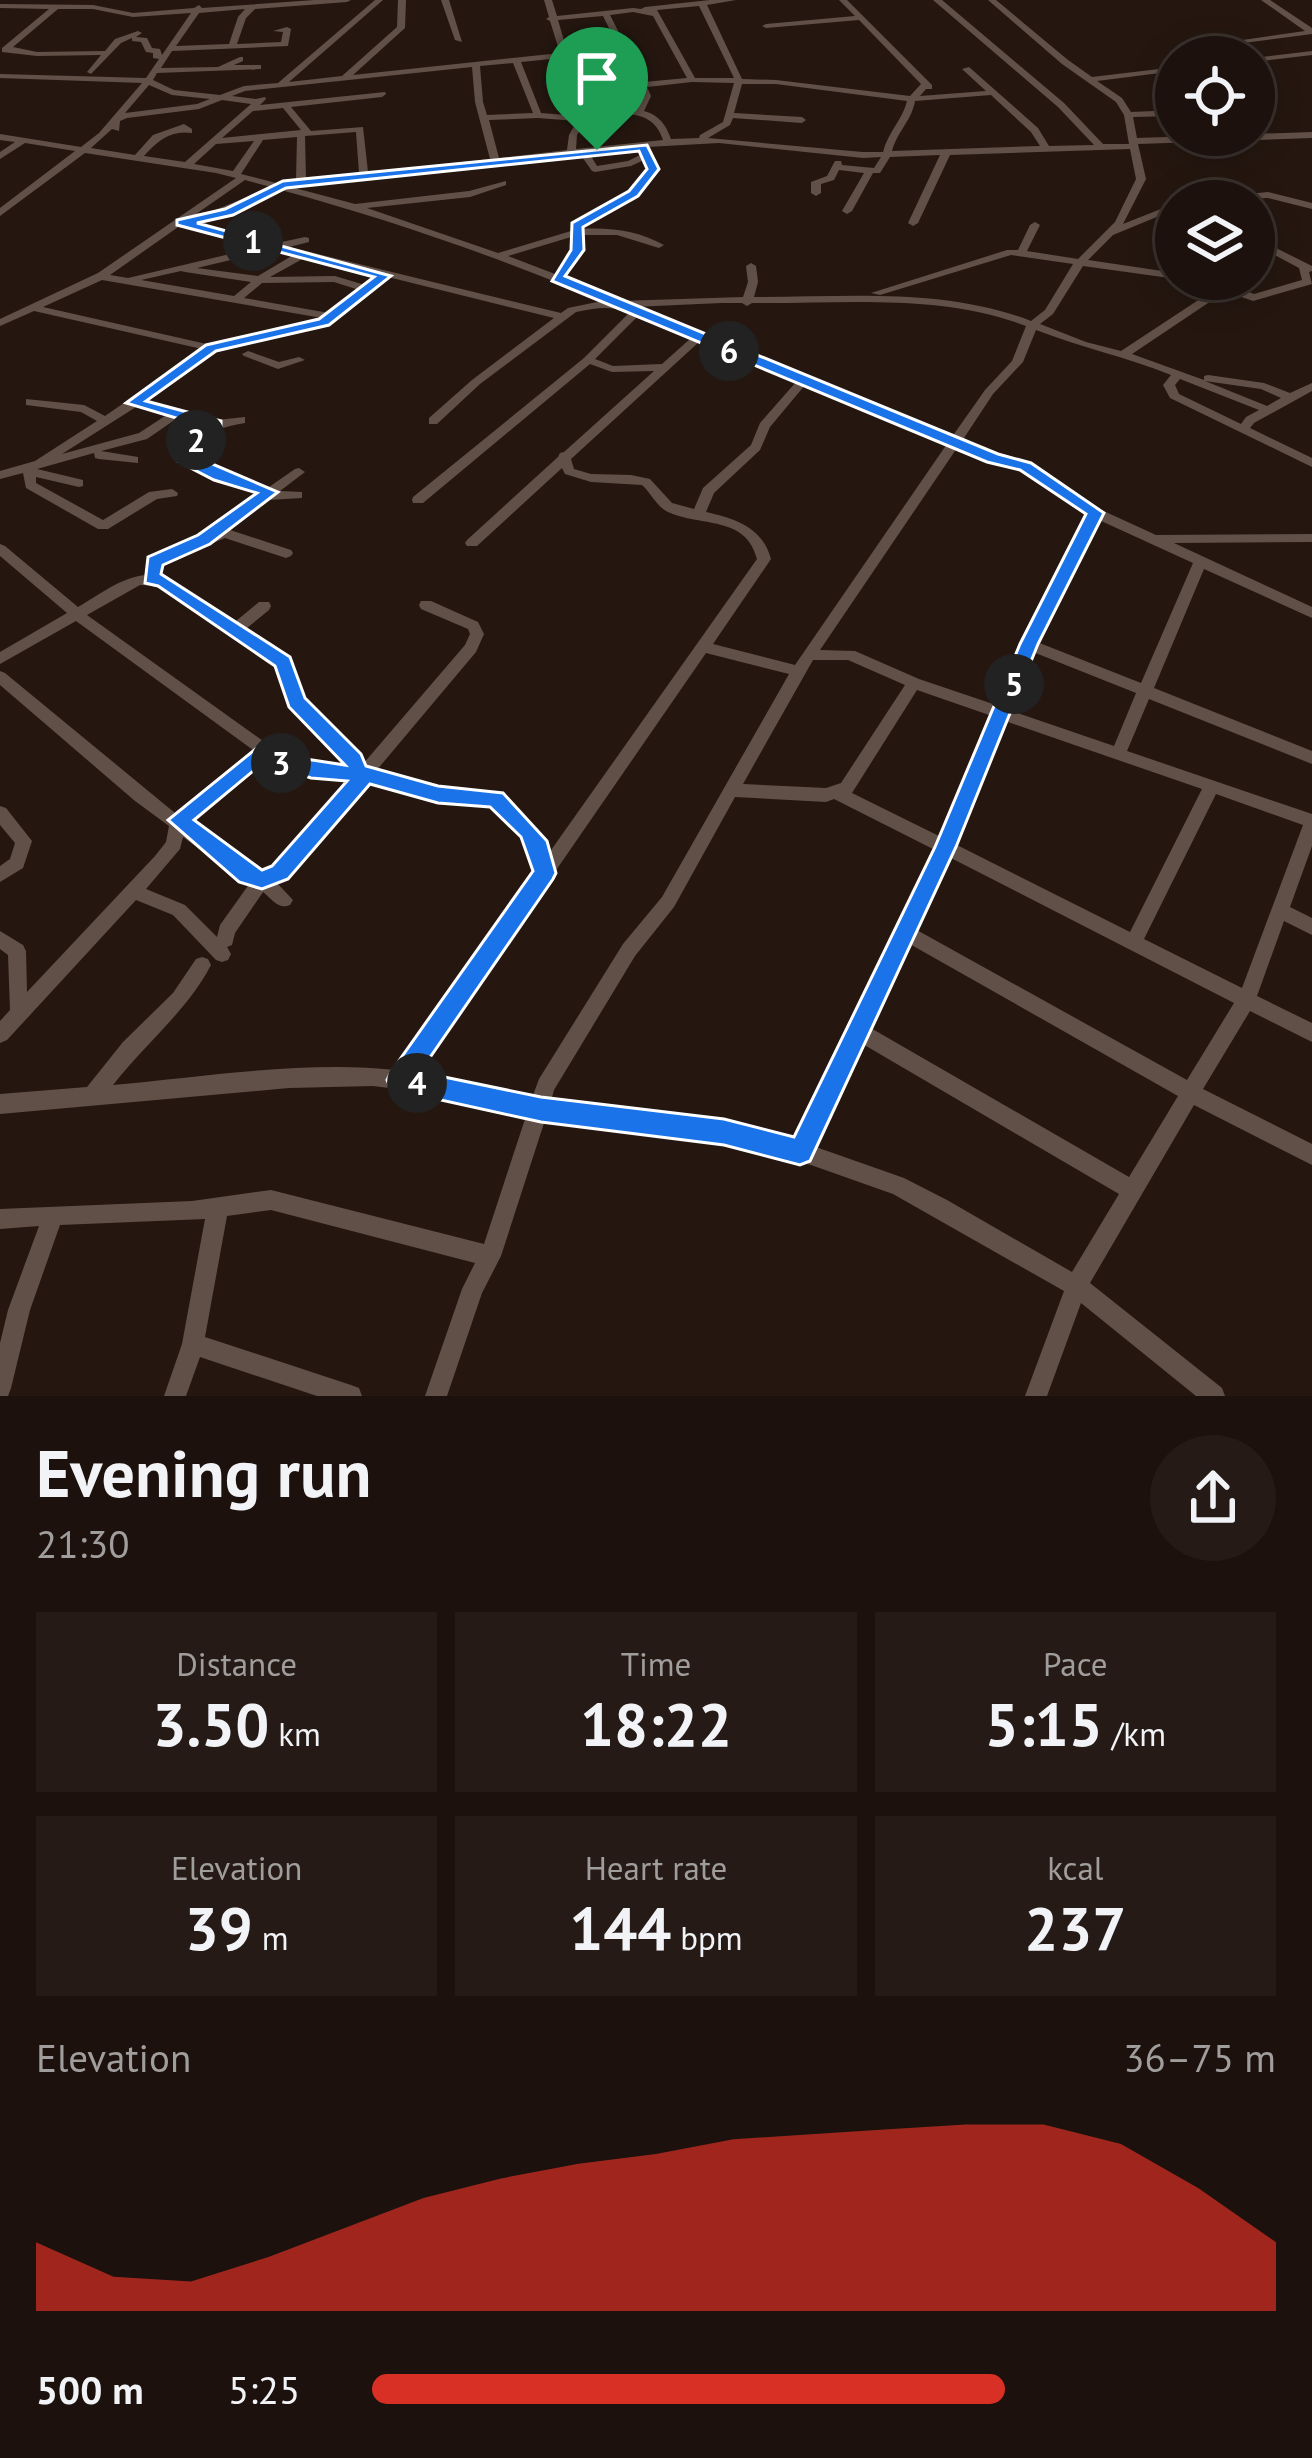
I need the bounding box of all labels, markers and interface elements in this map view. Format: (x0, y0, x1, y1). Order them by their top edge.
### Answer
pin (546, 27, 648, 150)
map controls (1155, 36, 1275, 300)
button: locate (1155, 36, 1275, 156)
icon: arrive (564, 45, 630, 111)
button: layers (1155, 180, 1275, 300)
pin: 1 (223, 211, 283, 271)
text: 1 (244, 219, 262, 262)
pin: 6 (699, 321, 759, 381)
text: 6 (720, 329, 738, 372)
pin: 2 (166, 410, 226, 470)
text: 2 (187, 418, 205, 461)
pin: 5 (984, 654, 1044, 714)
text: 5 (1005, 662, 1023, 705)
pin: 3 (251, 733, 311, 793)
text: 3 (272, 741, 290, 784)
pin: 4 (387, 1053, 447, 1113)
text: 4 (408, 1061, 426, 1104)
text: Evening run (36, 1430, 371, 1515)
button: share (1150, 1435, 1276, 1561)
text: 21:30 (36, 1518, 130, 1569)
text: Distance (176, 1642, 297, 1685)
text: Time (621, 1642, 691, 1685)
text: Pace (1043, 1642, 1108, 1685)
text: 3.50 (153, 1685, 269, 1763)
text: 18:22 (580, 1685, 732, 1763)
text: 5:15 (985, 1685, 1103, 1763)
text: km (269, 1712, 321, 1755)
text: /km (1103, 1712, 1166, 1755)
text: Elevation (171, 1846, 302, 1889)
text: Heart rate (585, 1846, 727, 1889)
text: kcal (1047, 1846, 1103, 1889)
text: 39 (185, 1889, 253, 1967)
text: 144 (569, 1889, 671, 1967)
text: 237 (1024, 1889, 1126, 1967)
text: m (253, 1916, 288, 1959)
text: bpm (671, 1916, 743, 1959)
text: Elevation (36, 2032, 191, 2083)
text: 36–75 m (1123, 2032, 1276, 2083)
text: 500 m (36, 2364, 144, 2415)
text: 5:25 (228, 2364, 300, 2415)

